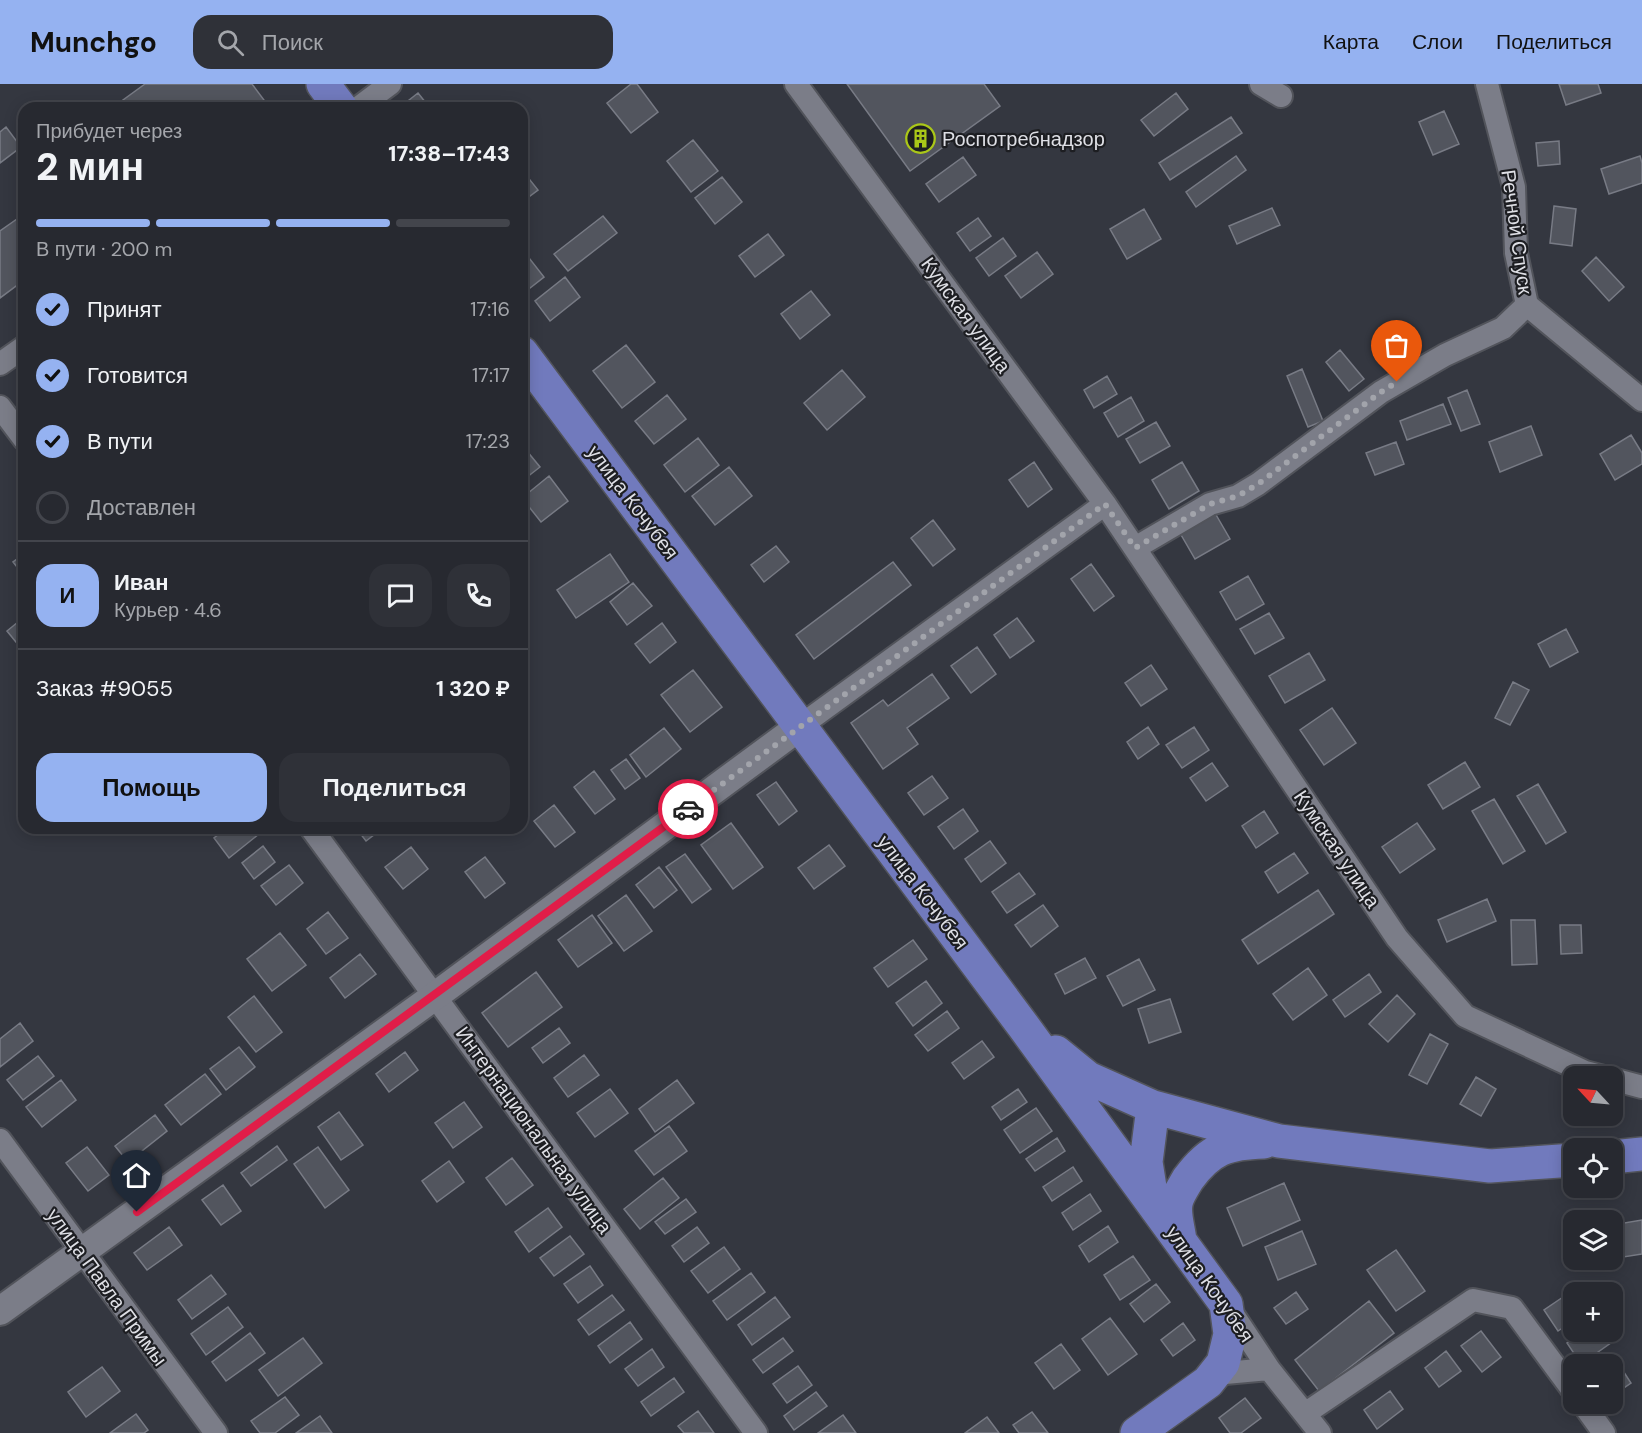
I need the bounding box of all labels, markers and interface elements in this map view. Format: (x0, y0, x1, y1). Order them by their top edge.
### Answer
search box (193, 15, 613, 69)
text: Munchgo (30, 24, 157, 61)
icon: search (214, 26, 247, 59)
text: Поиск (262, 28, 323, 57)
text: Карта (1323, 28, 1379, 56)
text: Слои (1412, 28, 1463, 56)
text: Поделиться (1496, 28, 1612, 56)
text: Прибудет через (36, 118, 182, 144)
building icon: Роспотребнадзор (905, 123, 937, 155)
place label: Роспотребнадзор (942, 126, 1105, 152)
text: 17:38–17:43 (388, 139, 510, 168)
text: 2 мин (36, 141, 144, 192)
street label: Речной Спуск (1495, 168, 1539, 296)
text: В пути · 200 m (36, 236, 172, 262)
street label: Кумская улица (915, 252, 1017, 379)
icon: check (36, 293, 69, 326)
text: Принят (87, 295, 161, 324)
text: 17:16 (470, 296, 510, 322)
pin (1371, 320, 1422, 382)
icon: bag (1380, 329, 1413, 362)
icon: check (36, 359, 69, 392)
text: Готовится (87, 361, 188, 390)
text: 17:17 (472, 362, 510, 388)
icon: check (36, 425, 69, 458)
text: В пути (87, 427, 153, 456)
text: 17:23 (466, 428, 510, 454)
street label: улица Кочубея (582, 440, 684, 564)
text: Доставлен (87, 493, 196, 522)
button: chat (369, 564, 432, 627)
button: phone (447, 564, 510, 627)
text: Иван (114, 568, 169, 597)
text: И (60, 581, 75, 610)
text: Курьер · 4.6 (114, 597, 222, 623)
text: Заказ #9055 (36, 674, 173, 703)
text: 1 320 ₽ (436, 674, 510, 703)
button: Помощь (36, 753, 267, 822)
button: Поделиться (279, 753, 510, 822)
courier (658, 779, 718, 839)
street label: Кумская улица (1288, 785, 1386, 914)
icon: car (672, 793, 705, 826)
street label: улица Кочубея (872, 830, 974, 954)
street label: Интернациональная улица (450, 1021, 619, 1240)
north arrow (1563, 1066, 1623, 1126)
map controls (1563, 1066, 1623, 1414)
button: locate (1563, 1138, 1623, 1198)
pin (111, 1150, 162, 1212)
icon: home (120, 1159, 153, 1192)
street label: улица Павла Примы (41, 1203, 173, 1371)
button: layers (1563, 1210, 1623, 1270)
street label: улица Кочубея (1160, 1221, 1260, 1347)
button: + (1563, 1282, 1623, 1342)
button: − (1563, 1354, 1623, 1414)

